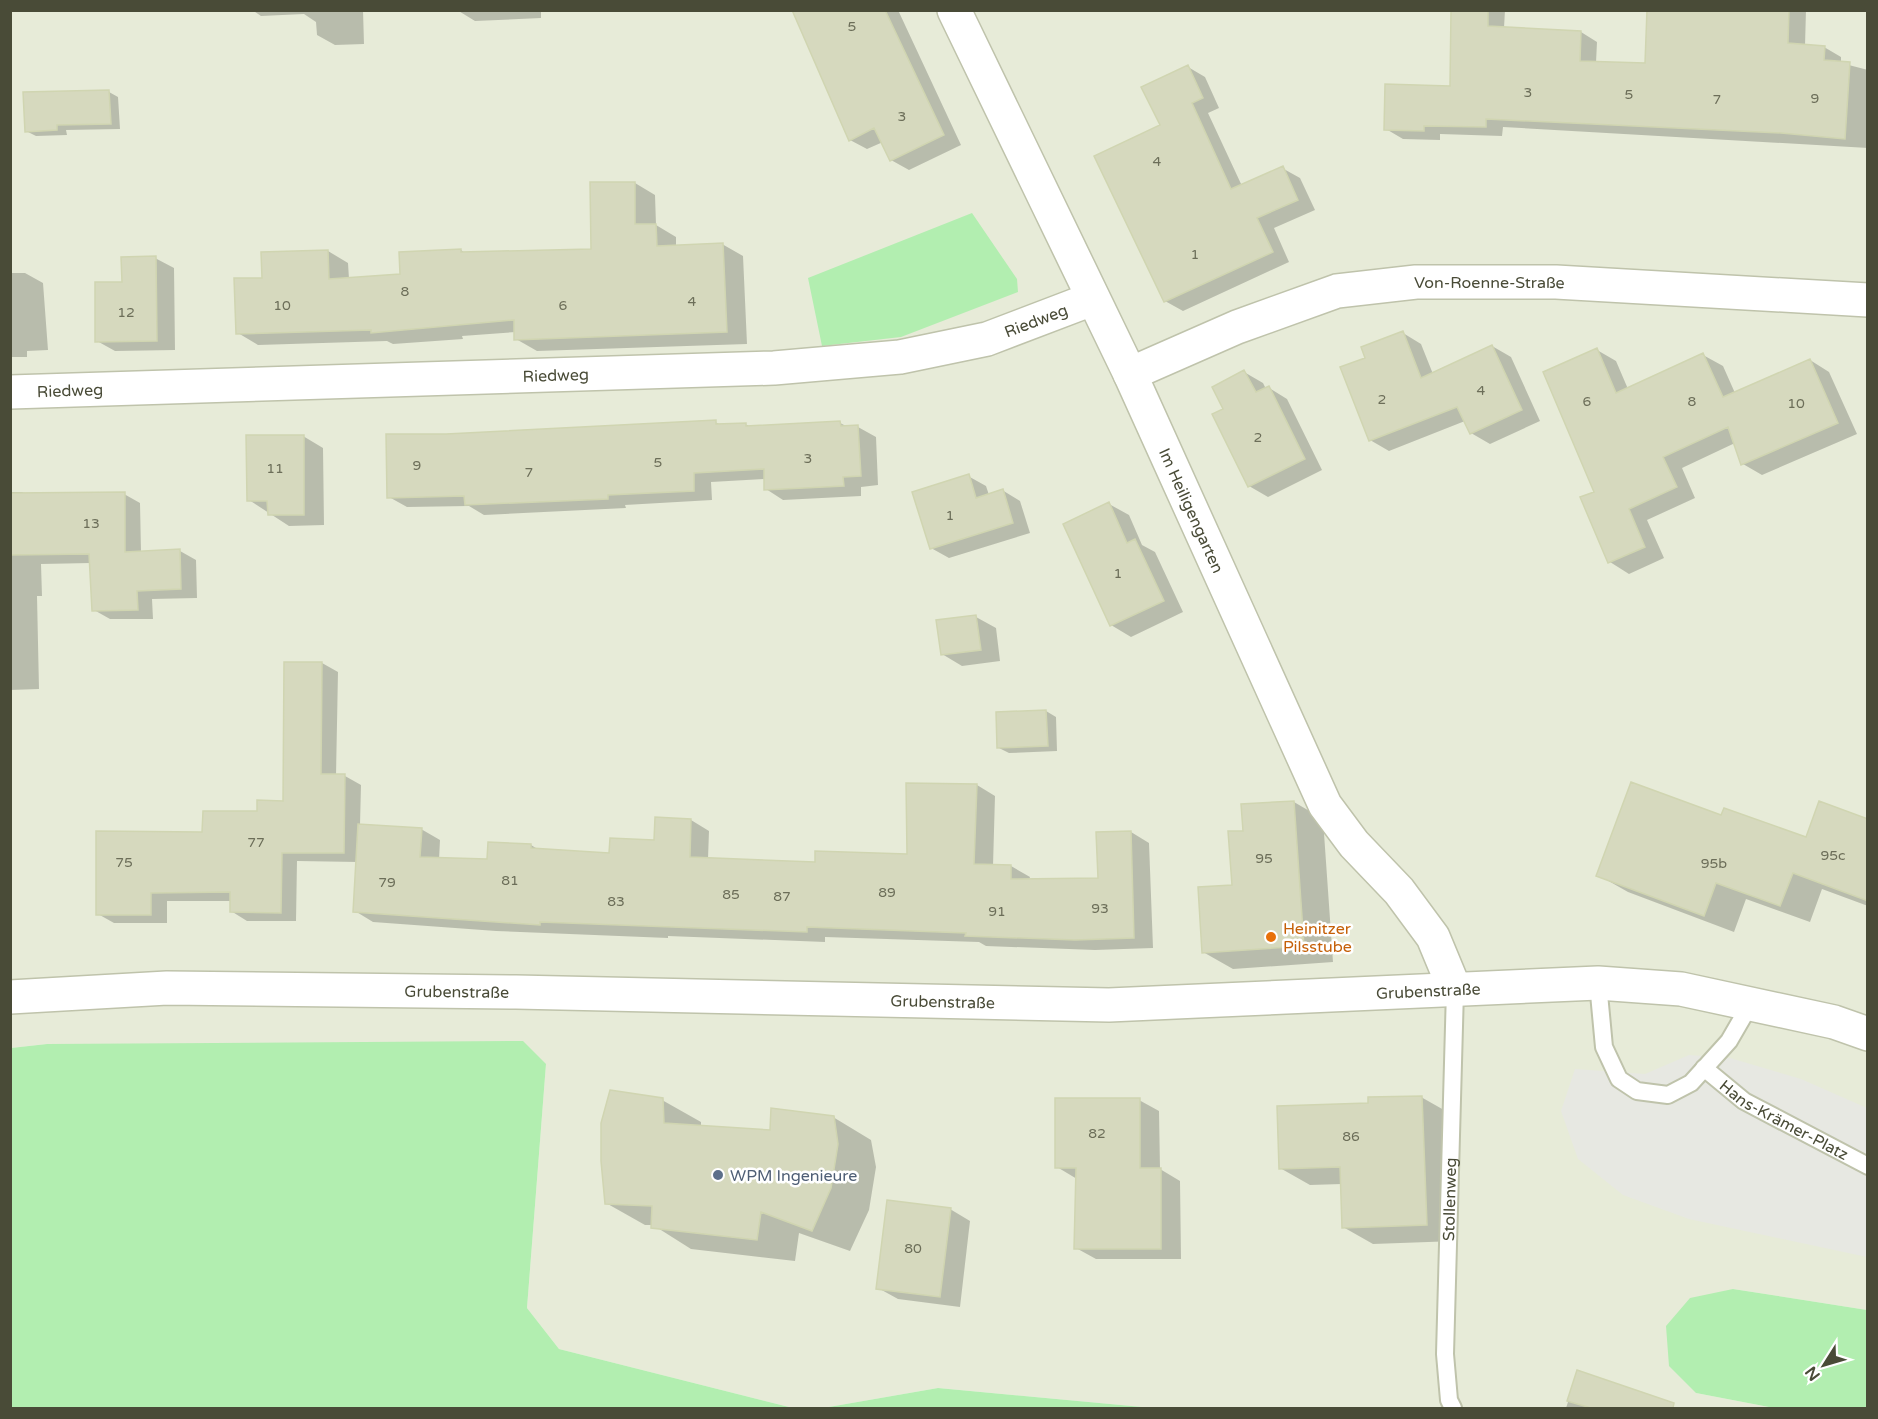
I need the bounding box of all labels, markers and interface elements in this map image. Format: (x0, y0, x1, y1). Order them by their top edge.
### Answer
house number: 5 (848, 18, 856, 35)
house number: 3 (1524, 84, 1532, 101)
house number: 5 (1625, 86, 1633, 103)
house number: 9 (1811, 90, 1819, 107)
house number: 7 (1713, 91, 1721, 108)
house number: 3 (898, 108, 906, 125)
house number: 4 (1153, 153, 1162, 170)
house number: 1 (1191, 246, 1199, 263)
street label: Von-Roenne-Straße (1414, 273, 1565, 293)
house number: 8 (401, 283, 410, 300)
house number: 4 (688, 293, 697, 310)
house number: 10 (273, 297, 291, 314)
house number: 6 (559, 297, 568, 314)
street label: Riedweg (1002, 300, 1071, 342)
house number: 12 (117, 304, 135, 321)
street label: Riedweg (522, 365, 589, 387)
street label: Riedweg (37, 380, 103, 402)
house number: 4 (1477, 382, 1486, 399)
house number: 2 (1378, 391, 1386, 408)
house number: 6 (1583, 393, 1592, 410)
house number: 8 (1688, 393, 1697, 410)
house number: 10 (1787, 395, 1805, 412)
house number: 2 (1254, 429, 1262, 446)
street label: Im Heiligengarten (1154, 445, 1228, 576)
house number: 3 (804, 450, 812, 467)
house number: 5 (654, 454, 662, 471)
house number: 9 (413, 457, 421, 474)
house number: 11 (266, 460, 284, 477)
house number: 7 (525, 464, 533, 481)
house number: 1 (946, 507, 954, 524)
house number: 13 (82, 515, 100, 532)
house number: 1 (1114, 565, 1122, 582)
house number: 77 (247, 834, 265, 851)
house number: 95c (1820, 847, 1846, 864)
house number: 95 (1255, 850, 1273, 867)
house number: 75 (115, 854, 133, 871)
house number: 95b (1701, 855, 1727, 872)
house number: 81 (501, 872, 519, 889)
house number: 79 (378, 874, 396, 891)
house number: 89 (878, 884, 896, 901)
house number: 85 (722, 886, 740, 903)
house number: 87 (773, 888, 791, 905)
house number: 83 (607, 893, 625, 910)
house number: 93 (1091, 900, 1109, 917)
house number: 91 (988, 903, 1006, 920)
place label: Heinitzer Pilsstube (1283, 919, 1352, 957)
marker: Heinitzer Pilsstube (1264, 930, 1278, 944)
street label: Grubenstraße (1376, 979, 1481, 1004)
street label: Grubenstraße (404, 982, 509, 1003)
street label: Grubenstraße (890, 991, 995, 1013)
street label: Hans-Krämer-Platz (1715, 1076, 1851, 1165)
house number: 82 (1088, 1125, 1106, 1142)
house number: 86 (1342, 1128, 1360, 1145)
street label: Stollenweg (1439, 1157, 1461, 1241)
place label: WPM Ingenieure (730, 1166, 857, 1186)
marker: WPM Ingenieure (711, 1168, 725, 1182)
house number: 80 (904, 1240, 922, 1257)
north arrow (1794, 1335, 1854, 1395)
text: N (1801, 1362, 1825, 1385)

